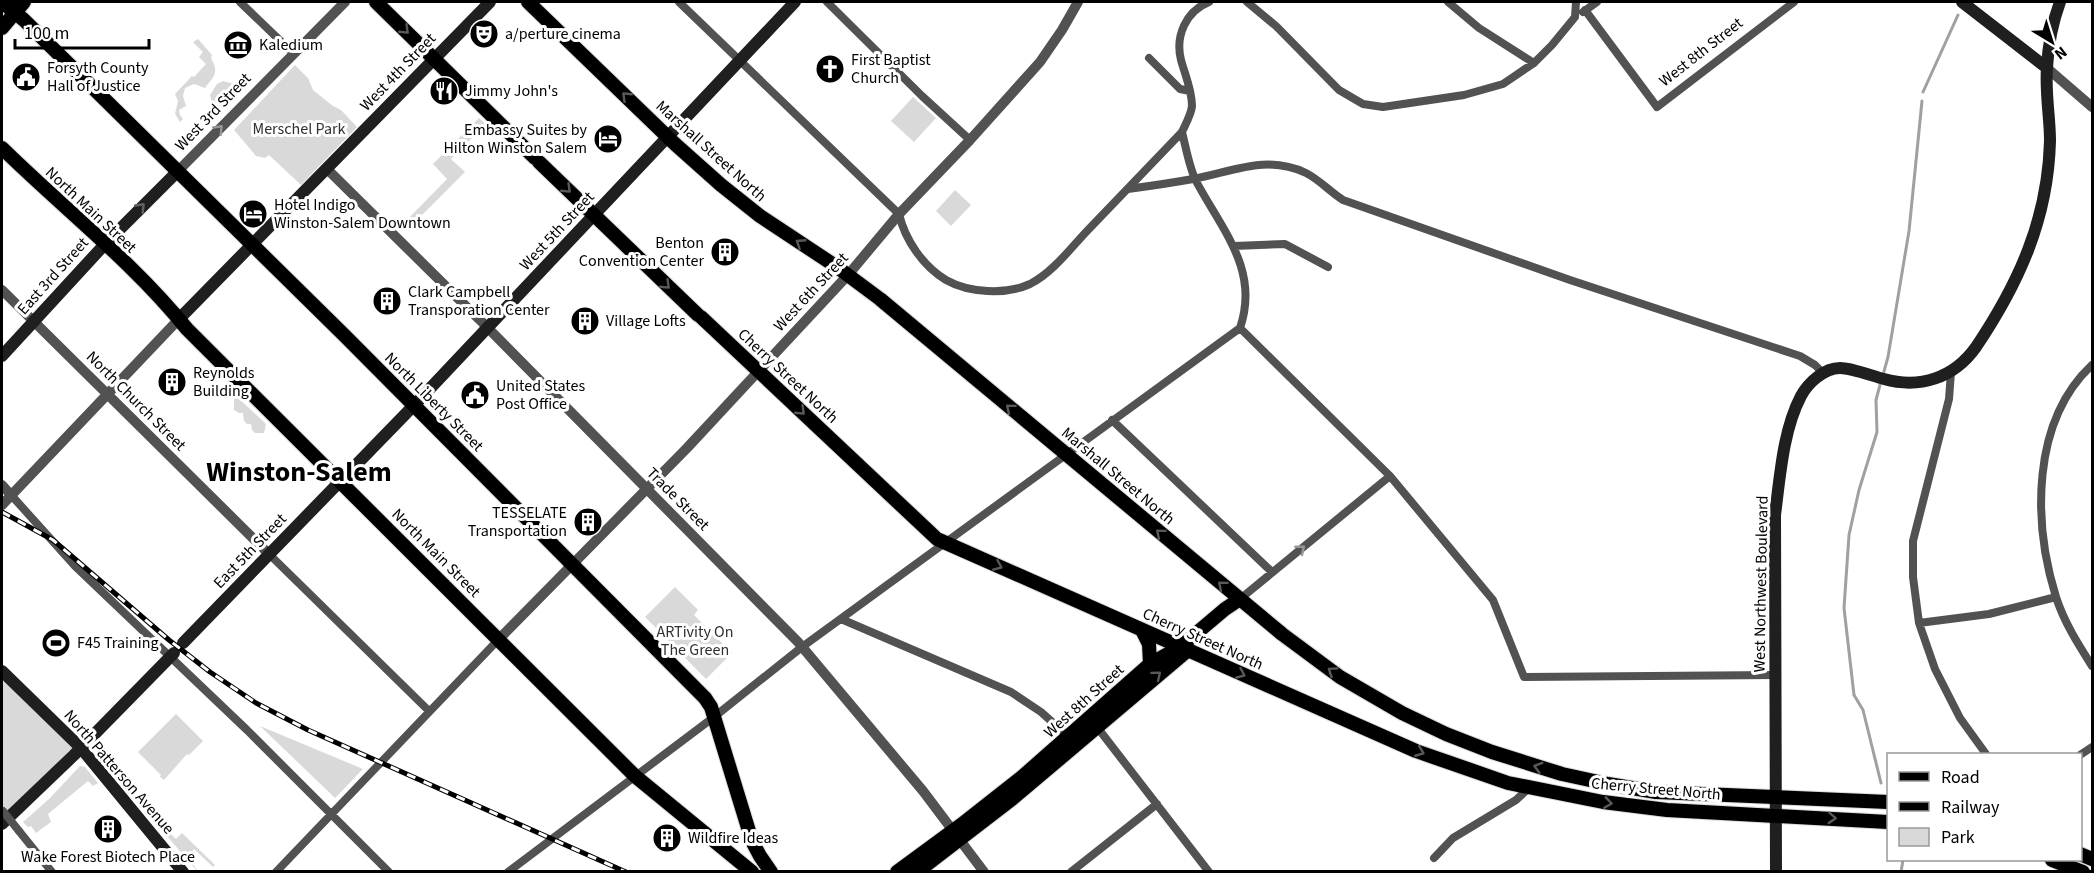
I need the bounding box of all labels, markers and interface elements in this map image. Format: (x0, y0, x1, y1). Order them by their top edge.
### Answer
scale bar (15, 12, 148, 50)
street label: West 8th Street (1654, 12, 1748, 92)
north arrow (2022, 12, 2082, 72)
theatre icon: a/perture cinema (468, 18, 500, 50)
text: 100 m (24, 21, 69, 46)
one-way arrow (399, 23, 409, 34)
place label: a/perture cinema (505, 23, 621, 45)
street label: West 4th Street (355, 28, 441, 116)
museum icon: Kaledium (222, 29, 254, 61)
place label: Kaledium (259, 34, 323, 56)
text: N (2050, 41, 2072, 65)
place label: First Baptist Church (851, 49, 931, 89)
church icon: First Baptist Church (814, 53, 846, 85)
place label: Forsyth County Hall of Justice (47, 57, 149, 97)
public building icon: Forsyth County Hall of Justice (10, 61, 42, 93)
street label: West 3rd Street (170, 68, 256, 156)
restaurant icon: Jimmy John's (428, 75, 460, 107)
place label: Jimmy John's (465, 80, 558, 102)
one-way arrow (623, 92, 633, 103)
street label: Marshall Street North (651, 95, 771, 207)
park label: Merschel Park (253, 118, 346, 140)
place label: Embassy Suites by Hilton Winston Salem (443, 119, 588, 159)
hotel icon: Embassy Suites by Hilton Winston Salem (592, 123, 624, 155)
one-way arrow (212, 126, 223, 136)
street label: North Main Street (41, 162, 142, 259)
one-way arrow (559, 181, 570, 192)
street label: West 5th Street (515, 186, 600, 275)
place label: Hotel Indigo Winston-Salem Downtown (274, 194, 451, 234)
hotel icon: Hotel Indigo Winston-Salem Downtown (237, 198, 269, 230)
one-way arrow (133, 204, 144, 215)
street label: East 3rd Street (12, 232, 94, 319)
place label: Benton Convention Center (579, 232, 704, 272)
building icon: Benton Convention Center (709, 236, 741, 268)
one-way arrow (795, 239, 806, 250)
street label: West 6th Street (769, 247, 854, 336)
one-way arrow (660, 278, 670, 289)
place label: Clark Campbell Transporation Center (408, 281, 550, 321)
building icon: Clark Campbell Transporation Center (371, 285, 403, 317)
building icon: Village Lofts (569, 305, 601, 337)
place label: Village Lofts (606, 310, 686, 332)
street label: Cherry Street North (733, 324, 843, 428)
street label: North Church Street (81, 346, 191, 456)
street label: North Liberty Street (380, 348, 489, 457)
place label: Reynolds Building (193, 362, 255, 402)
building icon: Reynolds Building (156, 366, 188, 398)
place label: United States Post Office (496, 375, 585, 415)
public building icon: United States Post Office (459, 379, 491, 411)
one-way arrow (794, 403, 805, 414)
one-way arrow (1006, 404, 1017, 415)
street label: Marshall Street North (1057, 422, 1179, 530)
district label: Winston-Salem (206, 452, 392, 492)
street label: Trade Street (642, 463, 715, 536)
street label: West Northwest Boulevard (1748, 495, 1774, 673)
place label: TESSELATE Transportation (468, 502, 567, 542)
street label: North Main Street (387, 504, 486, 603)
building icon: TESSELATE Transportation (572, 506, 604, 538)
street label: East 5th Street (208, 508, 292, 593)
one-way arrow (1156, 529, 1167, 540)
one-way arrow (1294, 545, 1305, 556)
one-way arrow (992, 559, 1003, 571)
one-way arrow (1218, 581, 1229, 592)
street label: Cherry Street North (1139, 603, 1267, 675)
park label: ARTivity On The Green (657, 621, 733, 661)
sports icon: F45 Training (40, 627, 72, 659)
place label: F45 Training (77, 632, 159, 654)
street label: West 8th Street (1039, 659, 1129, 743)
one-way arrow (1235, 666, 1246, 678)
one-way arrow (1328, 667, 1339, 678)
one-way arrow (1150, 671, 1161, 682)
street label: North Patterson Avenue (59, 705, 179, 839)
one-way arrow (1414, 745, 1425, 757)
legend (1887, 753, 2082, 861)
one-way arrow (1533, 762, 1543, 774)
text: Road (1941, 765, 1980, 790)
street label: Cherry Street North (1590, 772, 1722, 806)
text: Railway (1941, 795, 2000, 820)
one-way arrow (1603, 796, 1612, 808)
one-way arrow (1828, 811, 1837, 824)
building icon: Wake Forest Biotech Place (92, 813, 124, 845)
building icon: Wildfire Ideas (651, 822, 683, 854)
text: Park (1941, 825, 1975, 850)
place label: Wildfire Ideas (688, 827, 778, 849)
place label: Wake Forest Biotech Place (21, 846, 195, 868)

